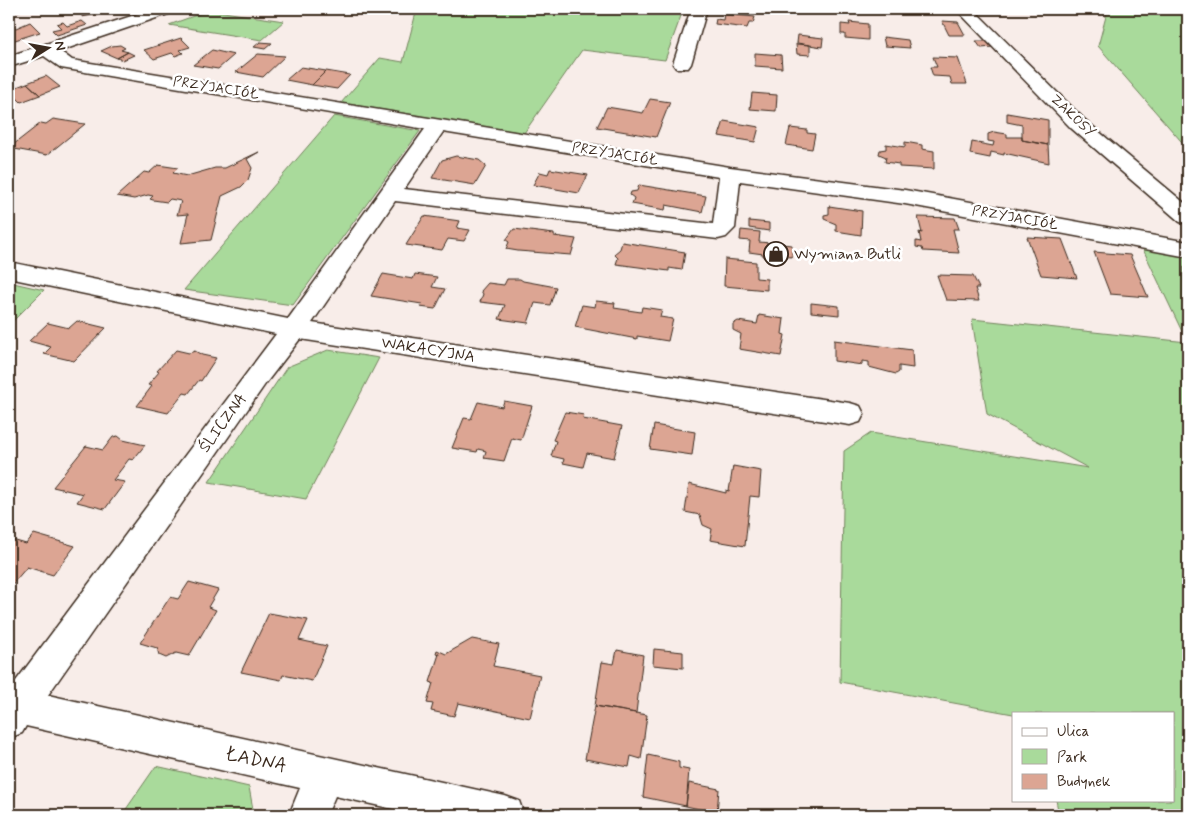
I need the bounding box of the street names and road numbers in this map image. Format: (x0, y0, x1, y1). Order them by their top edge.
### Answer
street label: PRZYJACIÓŁ (172, 72, 261, 104)
street label: ZAKOSY (1047, 91, 1099, 141)
street label: PRZYJACIÓŁ (571, 138, 660, 170)
street label: PRZYJACIÓŁ (971, 202, 1060, 235)
street label: WAKACYJNA (380, 332, 476, 368)
street label: ŚLICZNA (194, 389, 252, 457)
street label: ŁADNA (223, 741, 289, 779)

